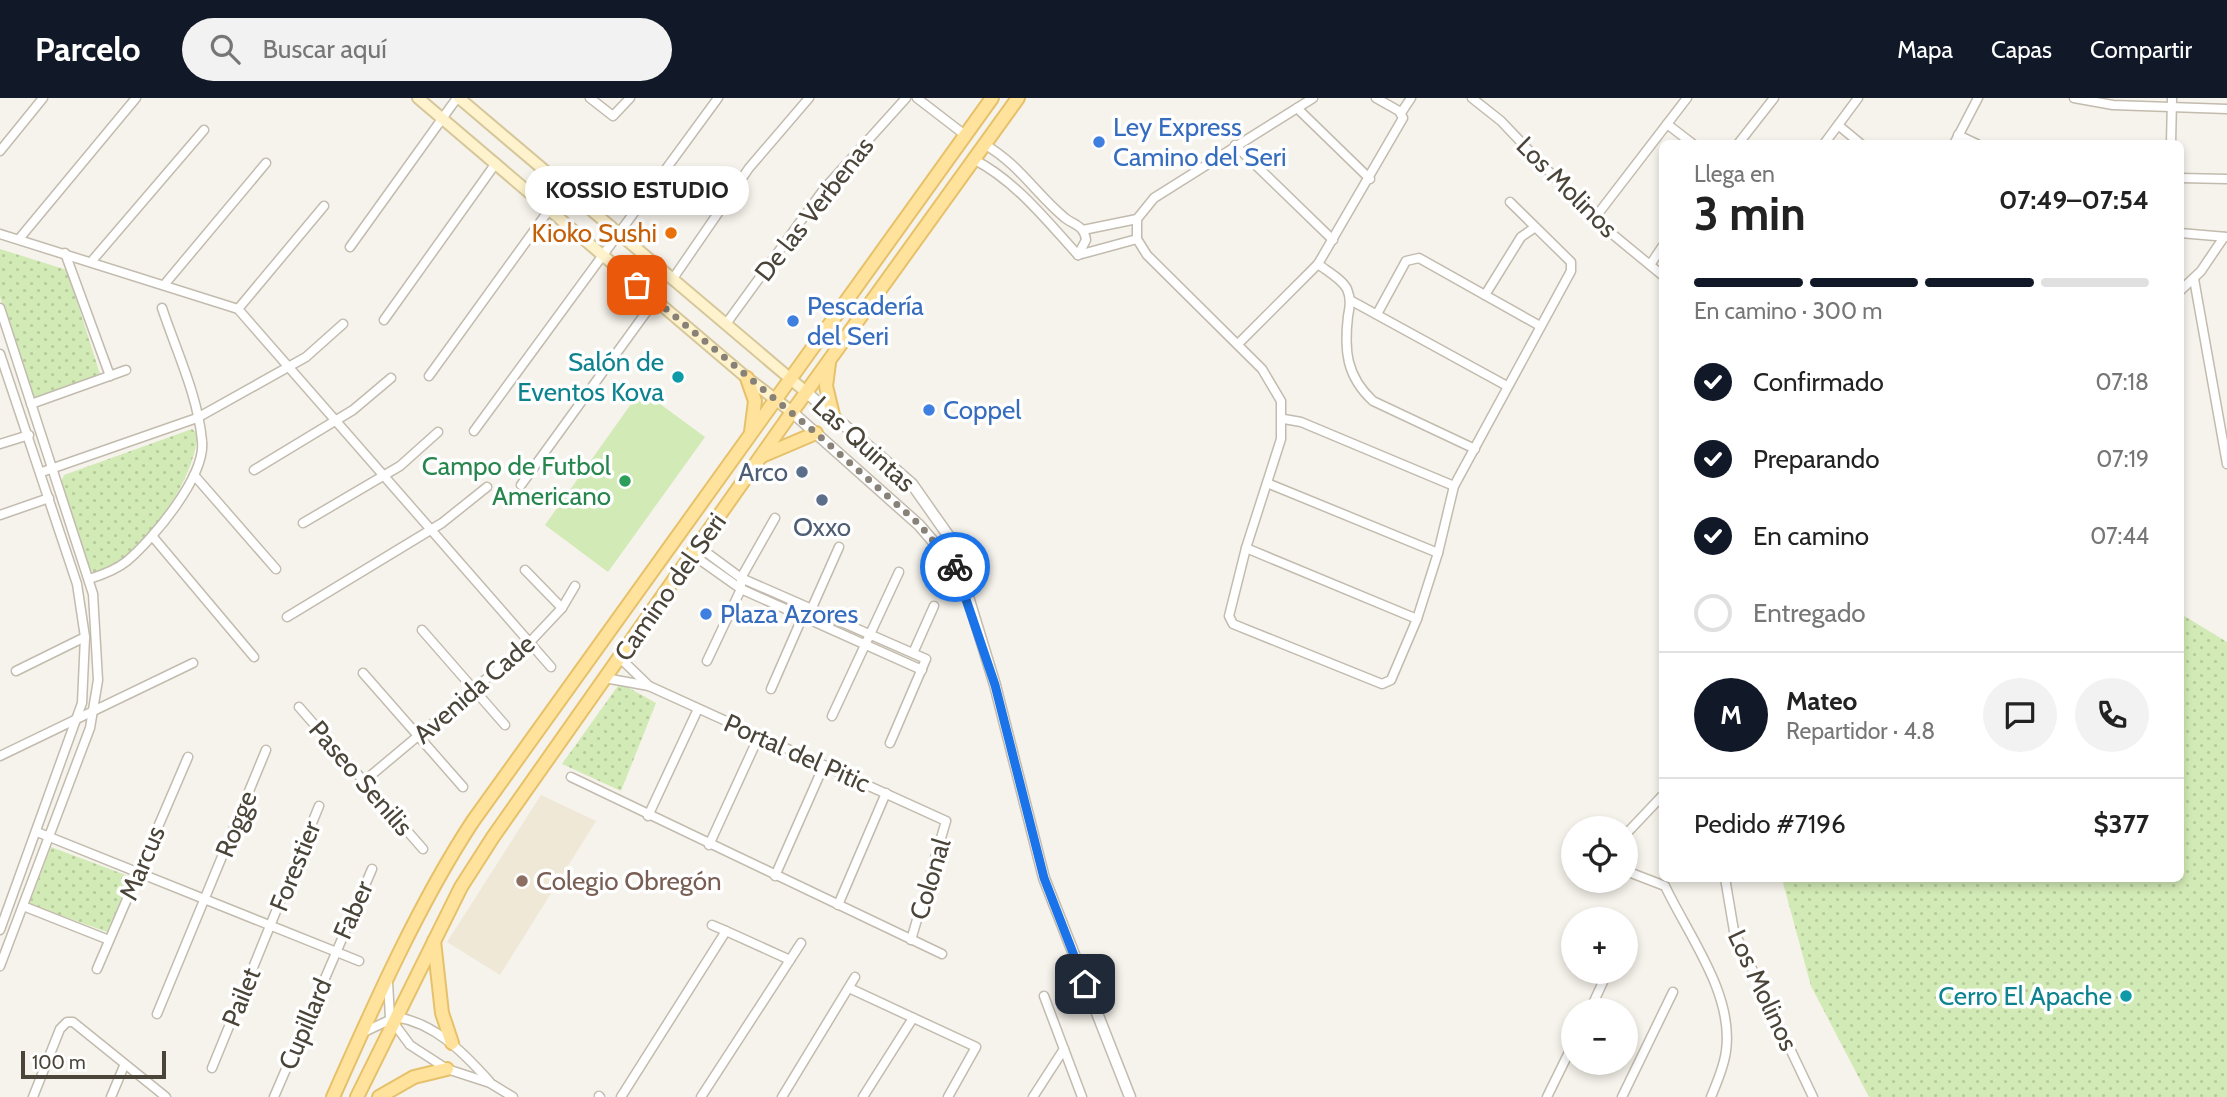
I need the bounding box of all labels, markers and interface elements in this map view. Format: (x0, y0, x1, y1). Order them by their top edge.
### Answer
search box (182, 18, 672, 81)
text: Parcelo (35, 29, 140, 69)
icon: search (206, 30, 244, 68)
text: Buscar aquí (262, 33, 387, 65)
text: Mapa (1897, 35, 1953, 64)
text: Capas (1991, 35, 2052, 64)
text: Compartir (2090, 35, 2192, 64)
place label: Ley Express Camino del Seri (1113, 111, 1286, 173)
street label: De las Verbenas (748, 130, 880, 288)
street label: Los Molinos (1510, 130, 1624, 244)
marker: Ley Express Camino del Seri (1091, 134, 1107, 150)
text: Llega en (1694, 160, 1775, 188)
callout: KOSSIO ESTUDIO (525, 166, 749, 215)
text: KOSSIO ESTUDIO (545, 176, 729, 204)
text: 07:49–07:54 (1999, 184, 2149, 216)
text: 3 min (1694, 186, 1806, 242)
place label: Kioko Sushi (532, 217, 657, 249)
marker: Kioko Sushi (663, 225, 679, 241)
pin (607, 255, 667, 315)
icon: bag (618, 266, 656, 304)
place label: Pescadería del Seri (807, 290, 924, 352)
text: En camino · 300 m (1694, 297, 1882, 325)
marker: Pescadería del Seri (785, 313, 801, 329)
place label: Salón de Eventos Kova (517, 346, 665, 408)
icon: check (1694, 363, 1732, 401)
text: Confirmado (1753, 366, 1884, 398)
text: 07:18 (2095, 368, 2149, 396)
marker: Salón de Eventos Kova (670, 369, 686, 385)
street label: Las Quintas (806, 389, 922, 499)
place label: Coppel (943, 394, 1021, 426)
marker: Coppel (921, 402, 937, 418)
icon: check (1694, 440, 1732, 478)
text: Preparando (1753, 443, 1880, 475)
text: 07:19 (2096, 445, 2149, 473)
place label: Campo de Futbol Americano (422, 450, 611, 512)
place label: Arco (738, 456, 788, 488)
marker: Arco (794, 464, 810, 480)
marker: Campo de Futbol Americano (617, 473, 633, 489)
marker: Oxxo (814, 492, 830, 508)
street label: Camino del Seri (607, 507, 733, 667)
place label: Oxxo (793, 511, 851, 543)
icon: check (1694, 517, 1732, 555)
text: En camino (1753, 520, 1869, 552)
text: 07:44 (2090, 522, 2149, 550)
courier (920, 532, 990, 602)
icon: bike (936, 548, 974, 586)
text: Entregado (1753, 597, 1866, 629)
place label: Plaza Azores (720, 598, 858, 630)
marker: Plaza Azores (698, 606, 714, 622)
street label: Avenida Cade (407, 628, 541, 750)
button: chat (1983, 678, 2057, 752)
button: phone (2075, 678, 2149, 752)
text: Mateo (1786, 685, 1857, 717)
text: M (1720, 699, 1742, 731)
street label: Portal del Pitic (719, 707, 875, 799)
street label: Paseo Senilis (302, 714, 420, 842)
text: Repartidor · 4.8 (1786, 717, 1935, 745)
street label: Rogge (208, 786, 264, 862)
text: Pedido #7196 (1694, 808, 1846, 840)
text: $377 (2093, 808, 2149, 840)
street label: Forestier (262, 815, 328, 916)
map controls (1561, 816, 1638, 1075)
button: locate (1561, 816, 1638, 893)
street label: Marcus (112, 821, 172, 905)
street label: Colonal (903, 834, 957, 924)
place label: Colegio Obregón (536, 865, 722, 897)
marker: Colegio Obregón (514, 873, 530, 889)
street label: Faber (326, 875, 380, 944)
button: + (1561, 907, 1638, 984)
street label: Los Molinos (1721, 924, 1805, 1056)
pin (1055, 954, 1115, 1014)
street label: Pailet (215, 963, 267, 1031)
icon: home (1066, 965, 1104, 1003)
street label: Cupillard (271, 973, 339, 1075)
place label: Cerro El Apache (1938, 980, 2112, 1012)
marker: Cerro El Apache (2118, 988, 2134, 1004)
button: − (1561, 998, 1638, 1075)
scale bar (21, 1048, 166, 1080)
text: 100 m (32, 1051, 86, 1074)

